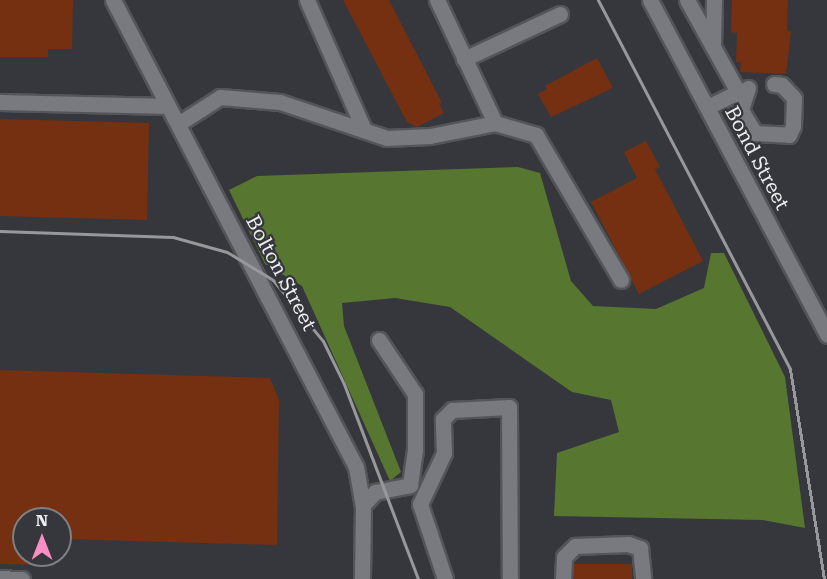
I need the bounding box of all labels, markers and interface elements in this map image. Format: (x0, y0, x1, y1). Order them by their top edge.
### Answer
street label: Bond Street (720, 102, 794, 214)
street label: Bolton Street (241, 211, 321, 335)
north arrow (12, 507, 72, 567)
text: N (36, 511, 48, 530)

